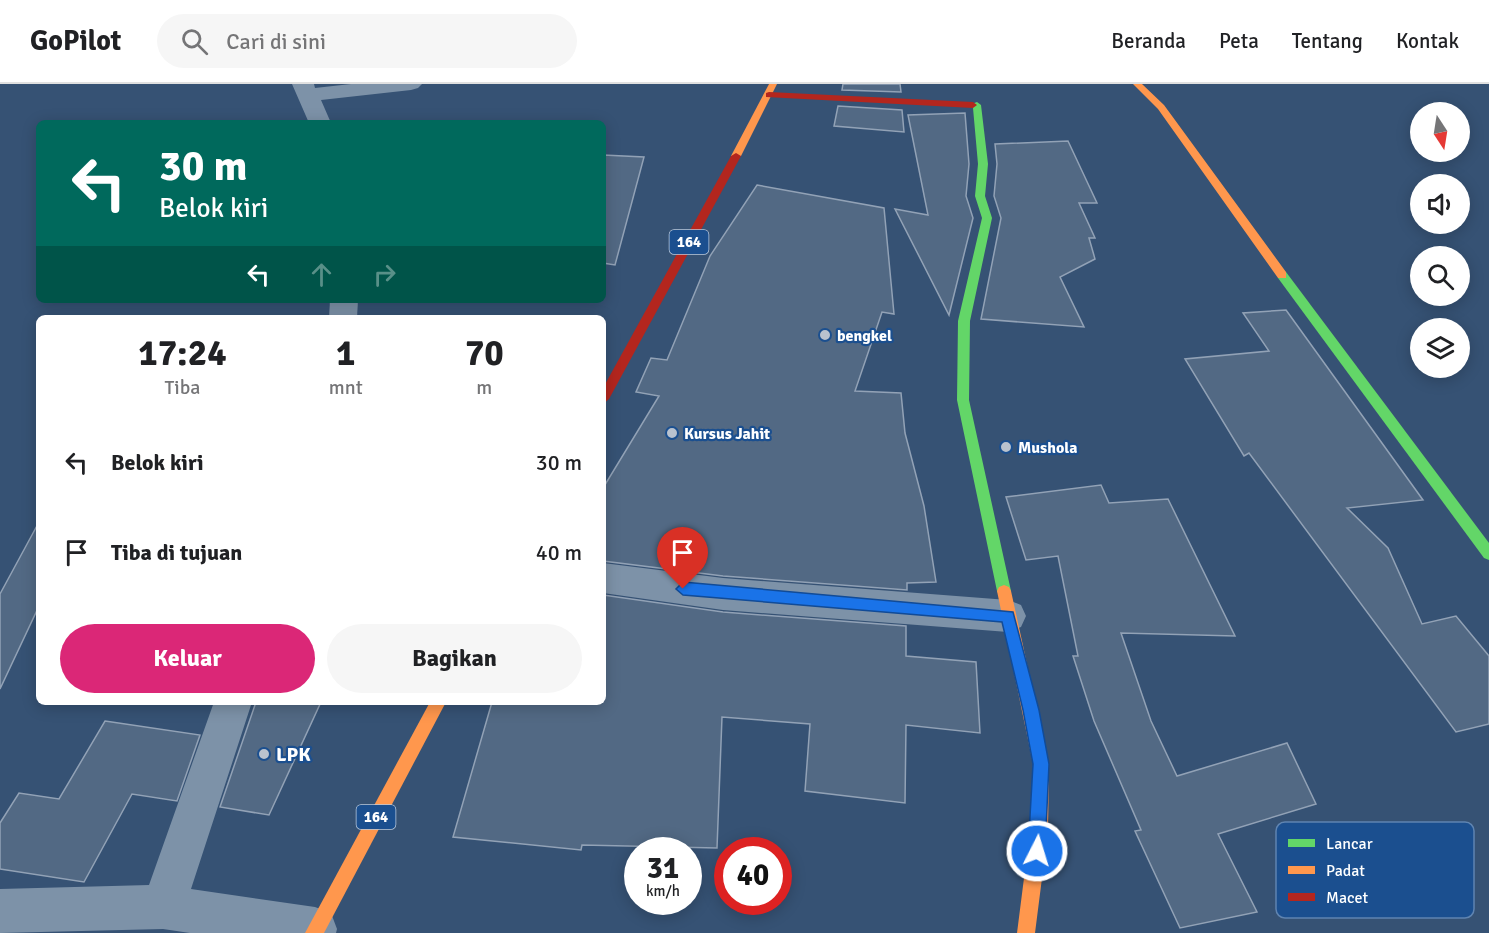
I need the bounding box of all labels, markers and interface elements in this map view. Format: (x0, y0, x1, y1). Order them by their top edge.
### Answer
search box (157, 14, 577, 68)
text: GoPilot (30, 24, 121, 58)
icon: search (178, 25, 211, 58)
text: Cari di sini (226, 28, 326, 55)
text: Beranda (1111, 28, 1186, 54)
text: Peta (1219, 28, 1259, 54)
text: Tentang (1292, 28, 1363, 54)
text: Kontak (1396, 28, 1459, 54)
north arrow (1410, 102, 1470, 162)
map controls (1410, 102, 1470, 378)
text: 30 m (159, 141, 248, 192)
icon: left (60, 144, 138, 222)
button: sound (1410, 174, 1470, 234)
text: Belok kiri (159, 192, 268, 225)
road number: 164 (670, 230, 708, 254)
button: search (1410, 246, 1470, 306)
icon: left (242, 258, 275, 291)
icon: ahead (305, 258, 338, 291)
icon: right (368, 258, 401, 291)
button: layers (1410, 318, 1470, 378)
place label: bengkel (837, 326, 892, 346)
marker: bengkel (818, 328, 832, 342)
text: 17:24 (138, 331, 227, 376)
text: 1 (336, 331, 355, 376)
text: 70 (465, 331, 504, 376)
text: Tiba (164, 375, 200, 400)
text: mnt (329, 375, 363, 400)
text: m (476, 375, 492, 400)
place label: Kursus Jahit (684, 424, 770, 444)
marker: Kursus Jahit (665, 426, 679, 440)
place label: Mushola (1018, 438, 1078, 458)
marker: Mushola (999, 440, 1013, 454)
icon: left (60, 446, 93, 479)
text: Belok kiri (111, 449, 204, 476)
text: 30 m (536, 449, 582, 476)
pin (657, 527, 708, 589)
icon: arrive (60, 536, 93, 569)
icon: arrive (666, 536, 699, 569)
text: Tiba di tujuan (111, 539, 242, 566)
text: 40 m (536, 539, 582, 566)
button: Keluar (60, 624, 315, 693)
button: Bagikan (327, 624, 582, 693)
place label: LPK (276, 742, 311, 767)
marker: LPK (257, 747, 271, 761)
road number: 164 (356, 805, 395, 829)
position arrow (1005, 819, 1069, 883)
legend (1276, 822, 1474, 918)
text: Lancar (1326, 834, 1373, 854)
speed limit sign: 40 (714, 837, 792, 915)
text: 31 (647, 850, 679, 887)
text: Padat (1326, 861, 1365, 881)
text: km/h (646, 882, 680, 900)
text: Macet (1326, 888, 1368, 908)

